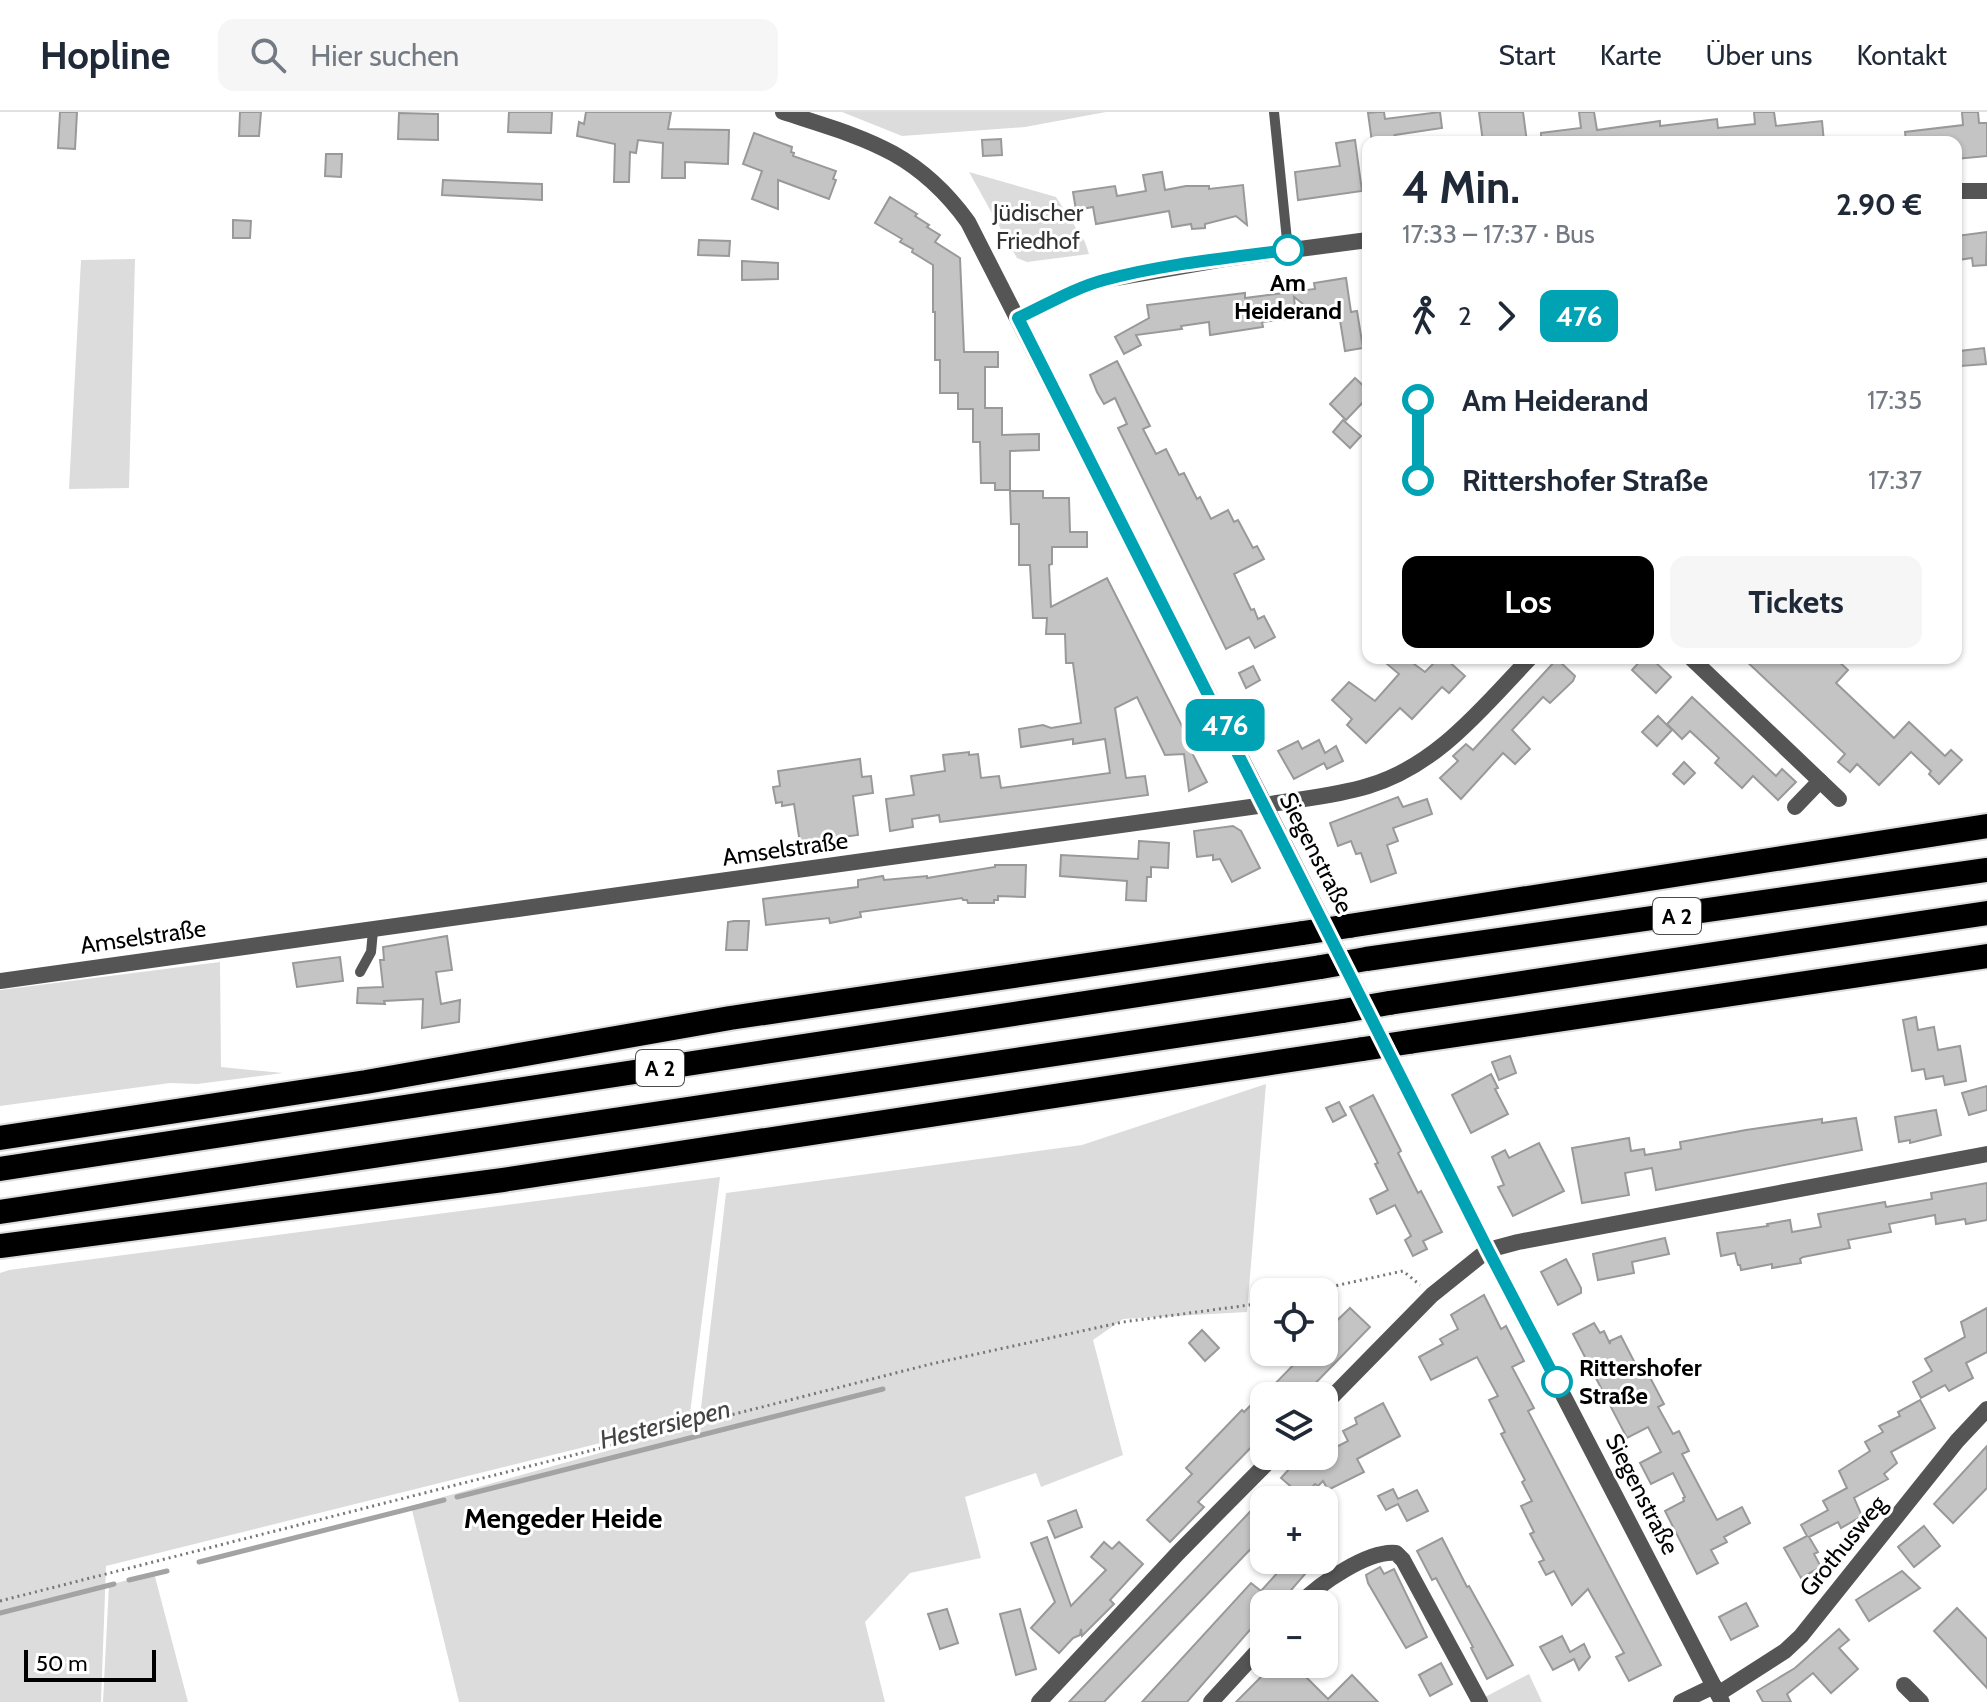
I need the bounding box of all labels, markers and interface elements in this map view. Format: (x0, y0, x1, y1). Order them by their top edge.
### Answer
search box (218, 19, 778, 91)
text: Hopline (40, 32, 170, 79)
icon: search (246, 33, 290, 77)
text: Hier suchen (310, 37, 459, 74)
text: Start (1499, 38, 1556, 72)
text: Karte (1600, 38, 1662, 72)
text: Über uns (1706, 38, 1812, 72)
text: Kontakt (1856, 38, 1947, 72)
text: 4 Min. (1402, 161, 1520, 214)
text: 2.90 € (1836, 186, 1922, 223)
park label: Jüdischer Friedhof (992, 198, 1084, 255)
text: 17:33 – 17:37 · Bus (1402, 218, 1595, 250)
marker: Am Heiderand (1273, 235, 1303, 265)
place label: Am Heiderand (1234, 268, 1342, 325)
icon: walk (1402, 294, 1446, 338)
icon: forward (1484, 294, 1528, 338)
text: 476 (1556, 299, 1602, 333)
text: 2 (1458, 300, 1472, 332)
text: Am Heiderand (1462, 382, 1649, 419)
text: 17:35 (1867, 384, 1922, 416)
text: Rittershofer Straße (1462, 462, 1708, 499)
text: 17:37 (1868, 464, 1922, 496)
button: Los (1402, 556, 1654, 648)
button: Tickets (1670, 556, 1922, 648)
line badge: 476 (1179, 699, 1271, 751)
text: 476 (1202, 708, 1248, 742)
street label: Siegenstraße (1274, 787, 1359, 918)
street label: Amselstraße (720, 825, 850, 872)
road number: A 2 (1653, 898, 1701, 934)
street label: Amselstraße (78, 913, 208, 960)
road number: A 2 (636, 1050, 684, 1086)
map controls (1250, 1278, 1338, 1678)
button: locate (1250, 1278, 1338, 1366)
place label: Rittershofer Straße (1579, 1353, 1702, 1410)
marker: Rittershofer Straße (1542, 1367, 1572, 1397)
button: layers (1250, 1382, 1338, 1470)
water label: Hestersiepen (596, 1392, 734, 1456)
street label: Siegenstraße (1600, 1428, 1685, 1559)
button: + (1250, 1486, 1338, 1574)
street label: Grothusweg (1793, 1489, 1893, 1602)
district label: Mengeder Heide (464, 1501, 662, 1535)
button: − (1250, 1590, 1338, 1678)
scale bar (24, 1646, 156, 1682)
text: 50 m (36, 1650, 88, 1677)

